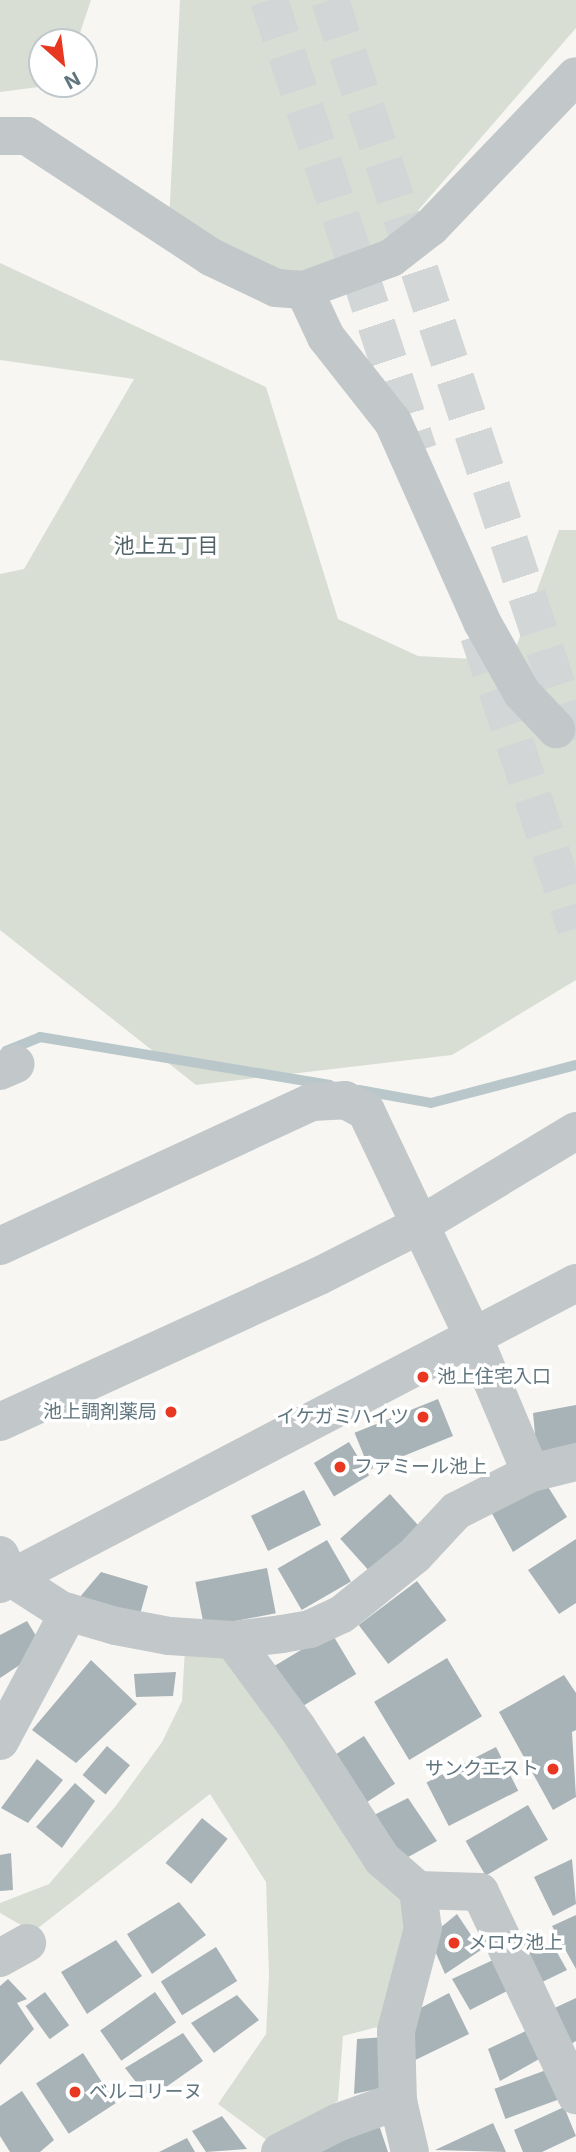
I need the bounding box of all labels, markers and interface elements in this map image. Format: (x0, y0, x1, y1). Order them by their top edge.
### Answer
north arrow (28, 28, 98, 98)
text: N (60, 67, 84, 94)
district label: 池上五丁目 (114, 533, 218, 559)
place label: 池上住宅入口 (437, 1366, 551, 1388)
marker: 池上住宅入口 (415, 1369, 431, 1385)
place label: 池上調剤薬局 (43, 1401, 157, 1423)
marker: 池上調剤薬局 (163, 1404, 179, 1420)
place label: イケガミハイツ (276, 1406, 409, 1428)
marker: イケガミハイツ (415, 1409, 431, 1425)
place label: ファミール池上 (354, 1456, 487, 1478)
marker: ファミール池上 (332, 1459, 348, 1475)
place label: サンクエスト (425, 1758, 539, 1780)
marker: サンクエスト (545, 1761, 561, 1777)
place label: メロウ池上 (468, 1932, 563, 1954)
marker: メロウ池上 (446, 1935, 462, 1951)
place label: ベルコリーヌ (89, 2081, 203, 2103)
marker: ベルコリーヌ (67, 2084, 83, 2100)

